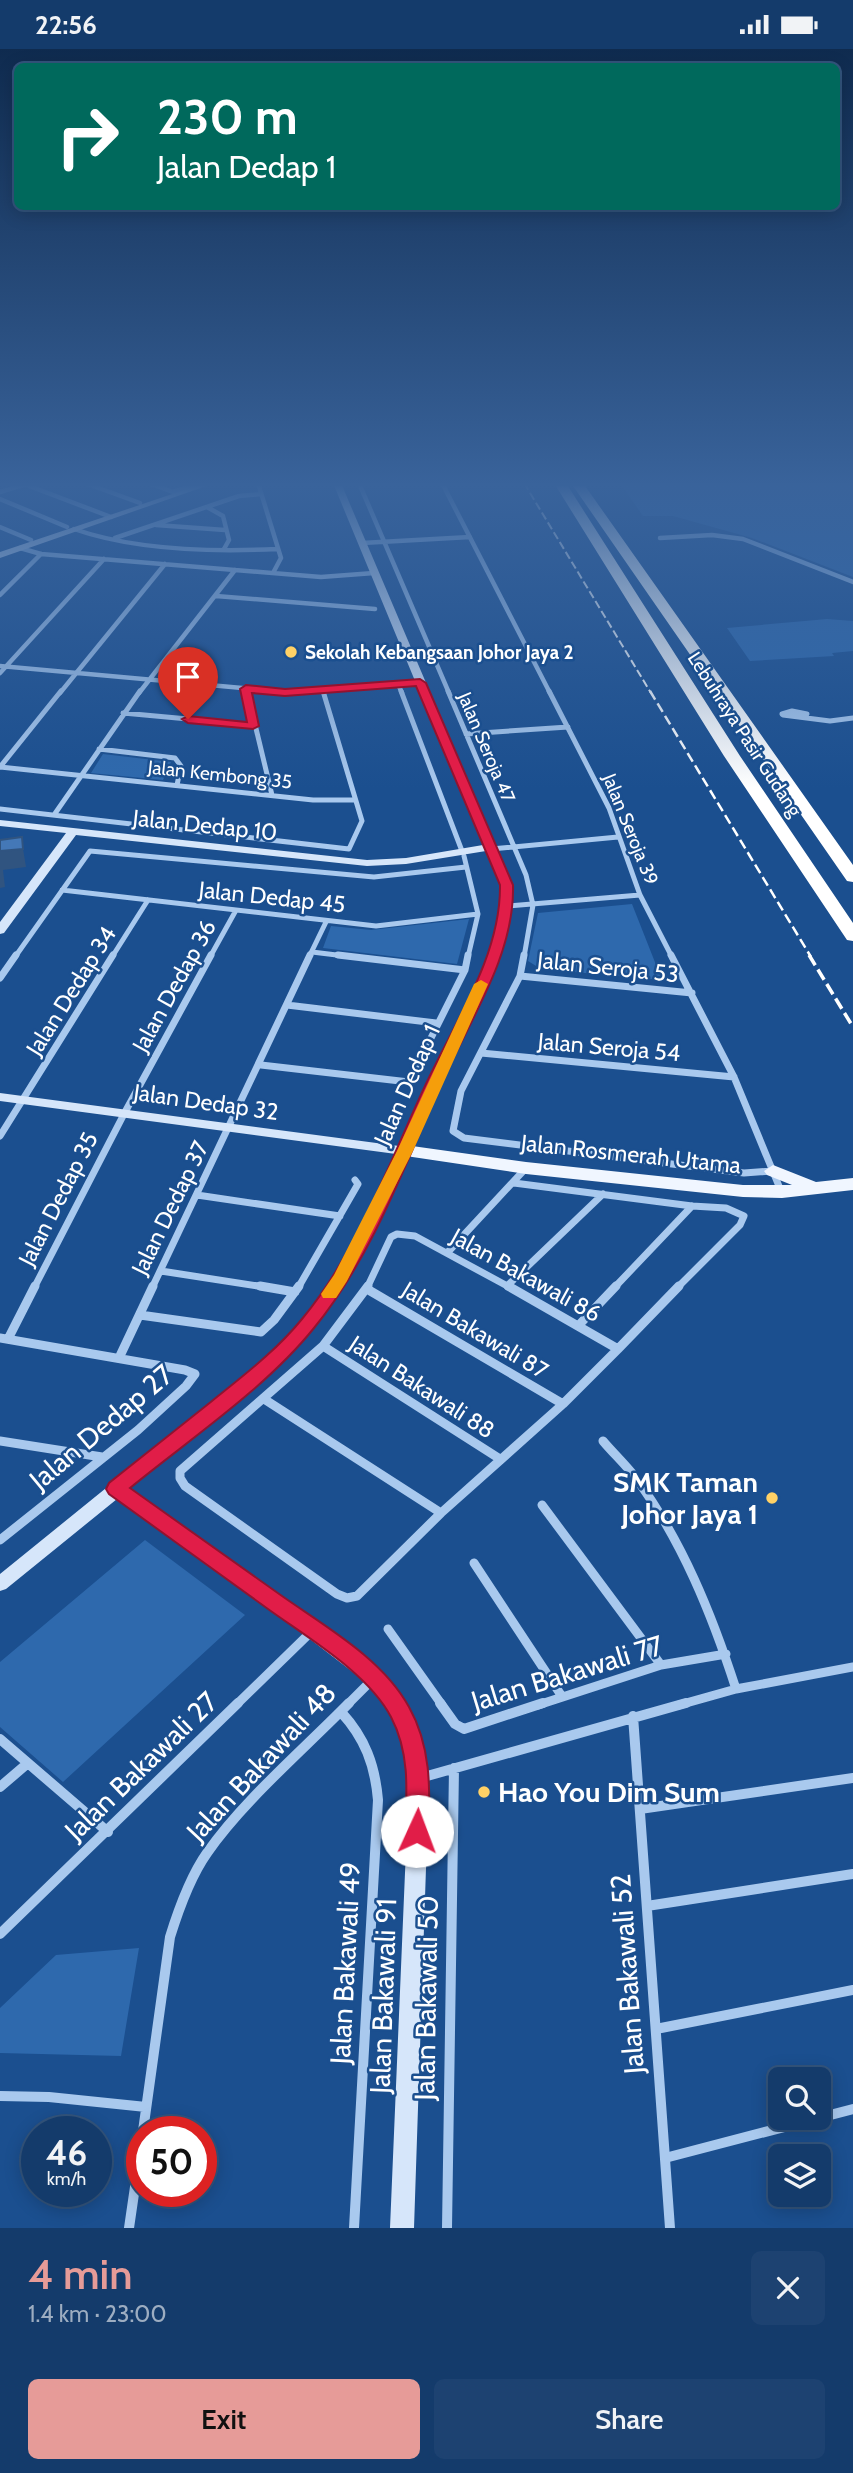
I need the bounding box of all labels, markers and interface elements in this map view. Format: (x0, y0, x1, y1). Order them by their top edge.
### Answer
text: 22:56 (35, 9, 97, 41)
text: 230 m (157, 87, 298, 146)
icon: right (42, 91, 133, 182)
text: Jalan Dedap 1 (157, 147, 336, 186)
place label: Sekolah Kebangsaan Johor Jaya 2 (305, 641, 574, 664)
marker: Sekolah Kebangsaan Johor Jaya 2 (283, 644, 299, 660)
pin (158, 647, 218, 719)
street label: Lebuhraya Pasir Gudang (683, 648, 807, 821)
icon: arrive (169, 658, 207, 696)
street label: Jalan Seroja 47 (453, 688, 520, 806)
street label: Jalan Kembong 35 (146, 755, 293, 793)
street label: Jalan Seroja 39 (597, 769, 663, 888)
street label: Jalan Dedap 10 (130, 803, 279, 846)
street label: Jalan Dedap 45 (196, 875, 347, 919)
street label: Jalan Dedap 36 (126, 915, 222, 1058)
street label: Jalan Dedap 34 (20, 921, 122, 1062)
street label: Jalan Seroja 53 (535, 946, 680, 988)
street label: Jalan Dedap 1 (368, 1020, 446, 1150)
street label: Jalan Seroja 54 (536, 1027, 681, 1067)
street label: Jalan Dedap 32 (131, 1078, 280, 1126)
street label: Jalan Dedap 35 (12, 1128, 104, 1271)
street label: Jalan Rosmerah Utama (519, 1128, 742, 1179)
street label: Jalan Dedap 37 (125, 1136, 215, 1280)
street label: Jalan Bakawali 86 (445, 1222, 606, 1328)
street label: Jalan Bakawali 87 (396, 1275, 554, 1385)
street label: Jalan Bakawali 88 (343, 1329, 500, 1444)
street label: Jalan Dedap 27 (22, 1357, 180, 1497)
place label: SMK Taman Johor Jaya 1 (613, 1465, 758, 1531)
marker: SMK Taman Johor Jaya 1 (764, 1490, 780, 1506)
street label: Jalan Bakawali 77 (466, 1628, 667, 1719)
street label: Jalan Bakawali 48 (178, 1676, 343, 1849)
street label: Jalan Bakawali 27 (57, 1685, 224, 1848)
place label: Hao You Dim Sum (498, 1775, 720, 1809)
marker: Hao You Dim Sum (476, 1784, 492, 1800)
position arrow (380, 1794, 454, 1868)
street label: Jalan Bakawali 49 (323, 1861, 367, 2066)
street label: Jalan Bakawali 52 (603, 1873, 651, 2076)
street label: Jalan Bakawali 50 (407, 1895, 445, 2102)
street label: Jalan Bakawali 91 (363, 1898, 403, 2095)
map controls (768, 2067, 831, 2207)
button: search (768, 2067, 831, 2130)
speed limit sign: 50 (126, 2116, 217, 2207)
text: 46 (46, 2131, 87, 2174)
button: layers (768, 2144, 831, 2207)
text: km/h (47, 2168, 86, 2190)
text: 4 min (28, 2248, 132, 2300)
button: close (751, 2251, 825, 2325)
text: 1.4 km · 23:00 (28, 2300, 166, 2328)
button: Exit (28, 2379, 420, 2459)
button: Share (434, 2379, 825, 2459)

